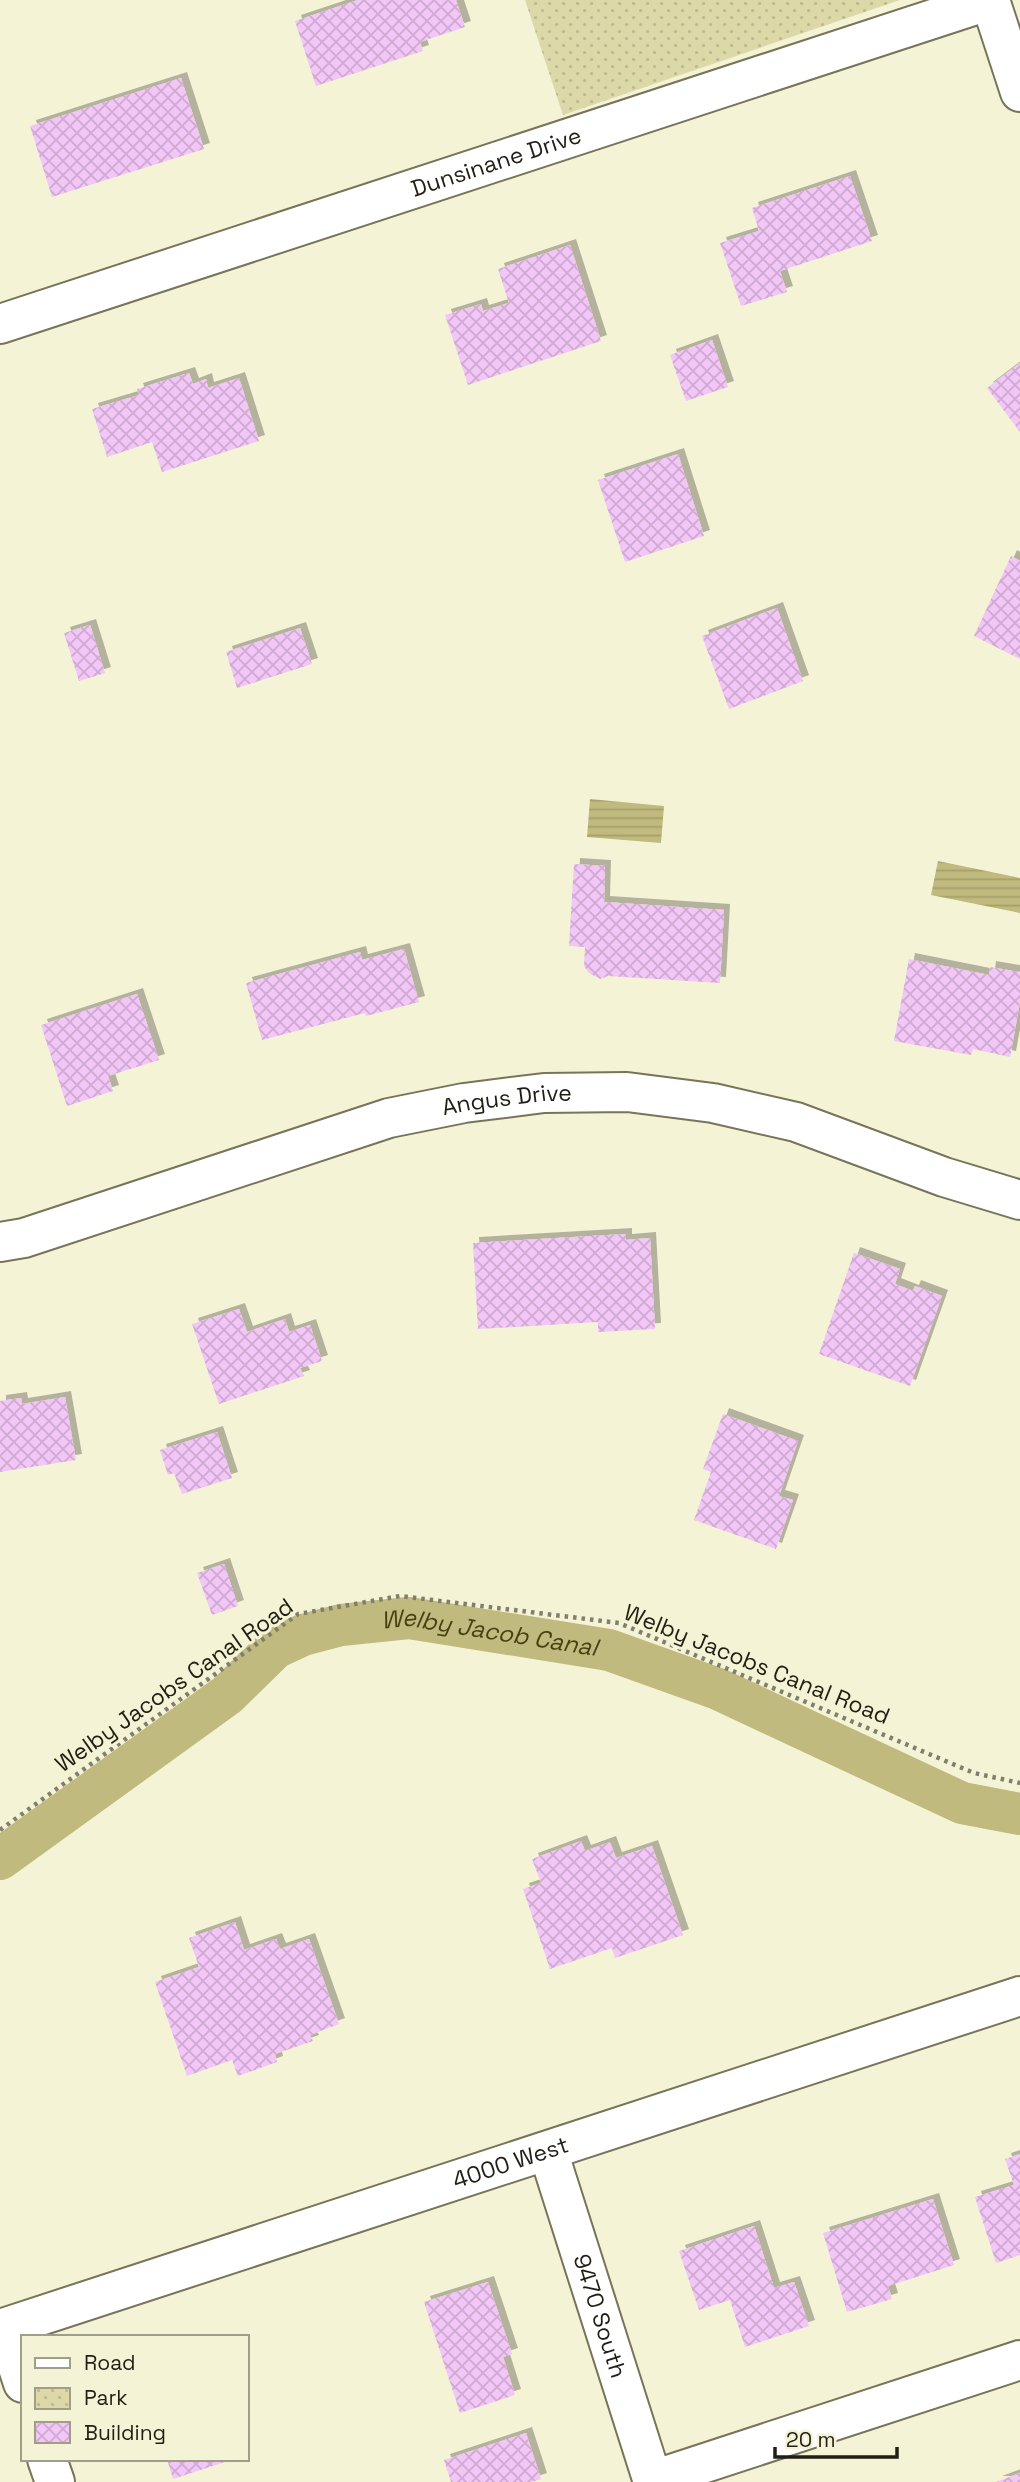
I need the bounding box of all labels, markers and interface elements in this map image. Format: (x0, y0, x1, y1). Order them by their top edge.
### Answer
street label: Dunsinane Drive (407, 120, 585, 204)
street label: Angus Drive (439, 1078, 572, 1122)
street label: Welby Jacobs Canal Road (49, 1591, 299, 1779)
street label: Welby Jacobs Canal Road (620, 1597, 894, 1731)
water label: Welby Jacob Canal (379, 1601, 603, 1663)
street label: 4000 West (449, 2129, 572, 2195)
street label: 9470 South (567, 2250, 634, 2382)
legend (21, 2335, 248, 2461)
text: Road (84, 2349, 136, 2376)
text: Park (84, 2384, 128, 2411)
scale bar (775, 2416, 898, 2460)
text: Building (84, 2419, 166, 2446)
text: 20 m (786, 2426, 836, 2453)

